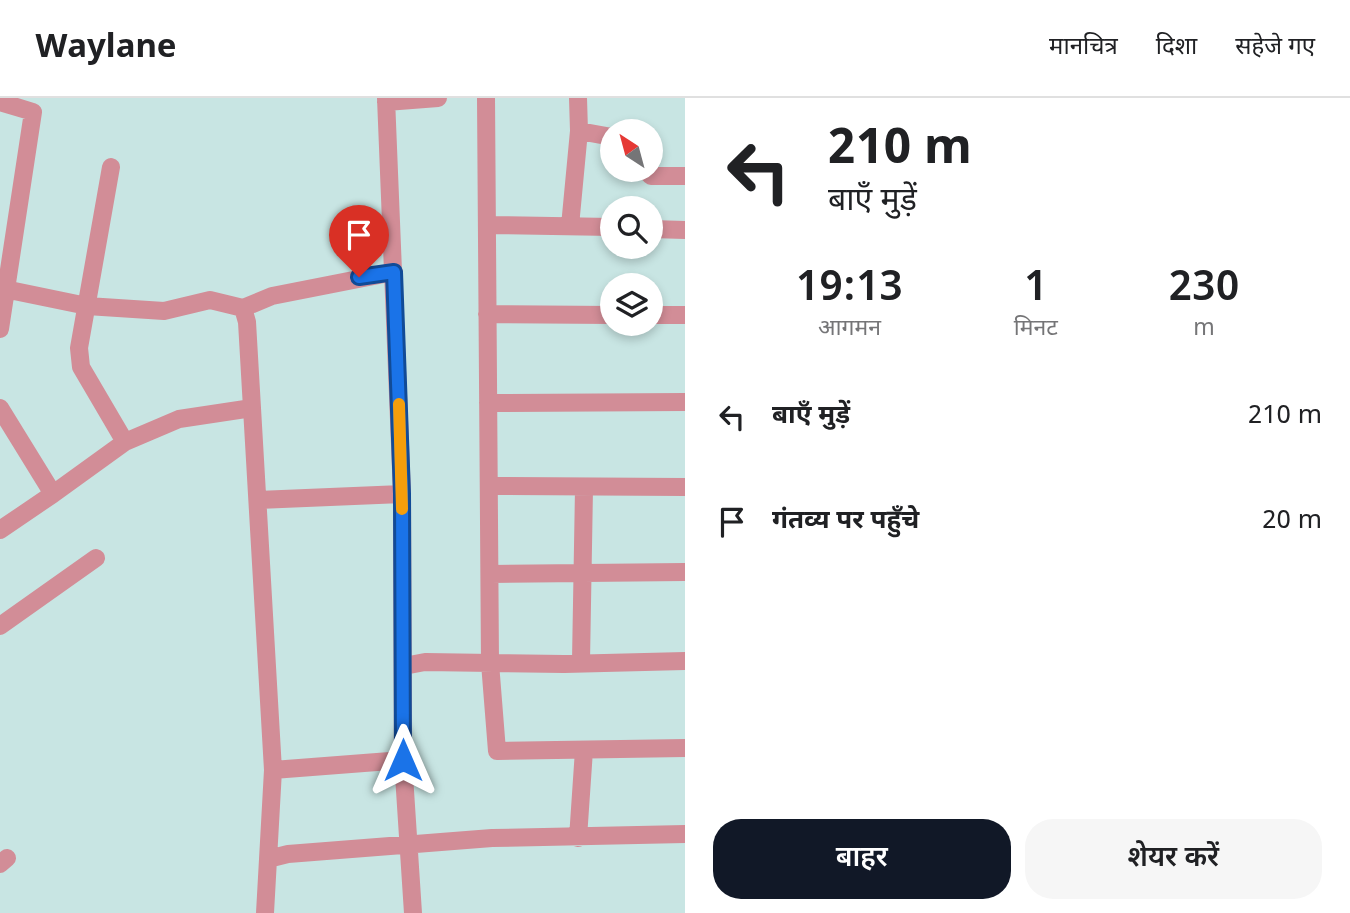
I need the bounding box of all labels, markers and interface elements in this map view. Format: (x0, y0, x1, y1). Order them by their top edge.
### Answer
text: Waylane (35, 27, 177, 70)
text: मानचित्र (1049, 32, 1118, 64)
text: दिशा (1156, 32, 1197, 64)
text: सहेजे गए (1235, 32, 1315, 64)
north arrow (600, 119, 663, 182)
map controls (600, 119, 663, 336)
text: 210 m (828, 119, 972, 183)
icon: left (713, 126, 804, 217)
text: बाएँ मुड़ें (828, 181, 917, 223)
button: search (600, 196, 663, 259)
pin (329, 205, 389, 277)
icon: arrive (340, 216, 378, 254)
text: 19:13 (796, 262, 903, 317)
text: 1 (1024, 262, 1048, 317)
text: 230 (1169, 262, 1239, 317)
button: layers (600, 273, 663, 336)
text: आगमन (818, 314, 881, 344)
text: मिनट (1014, 314, 1058, 344)
text: m (1193, 314, 1215, 344)
icon: left (713, 398, 751, 436)
text: बाएँ मुड़ें (772, 400, 850, 434)
text: 210 m (1248, 400, 1322, 434)
icon: arrive (713, 503, 751, 541)
text: गंतव्य पर पहुँचे (772, 505, 919, 539)
text: 20 m (1262, 505, 1322, 539)
position arrow (366, 723, 440, 797)
button: बाहर (713, 819, 1011, 899)
button: शेयर करें (1025, 819, 1322, 899)

